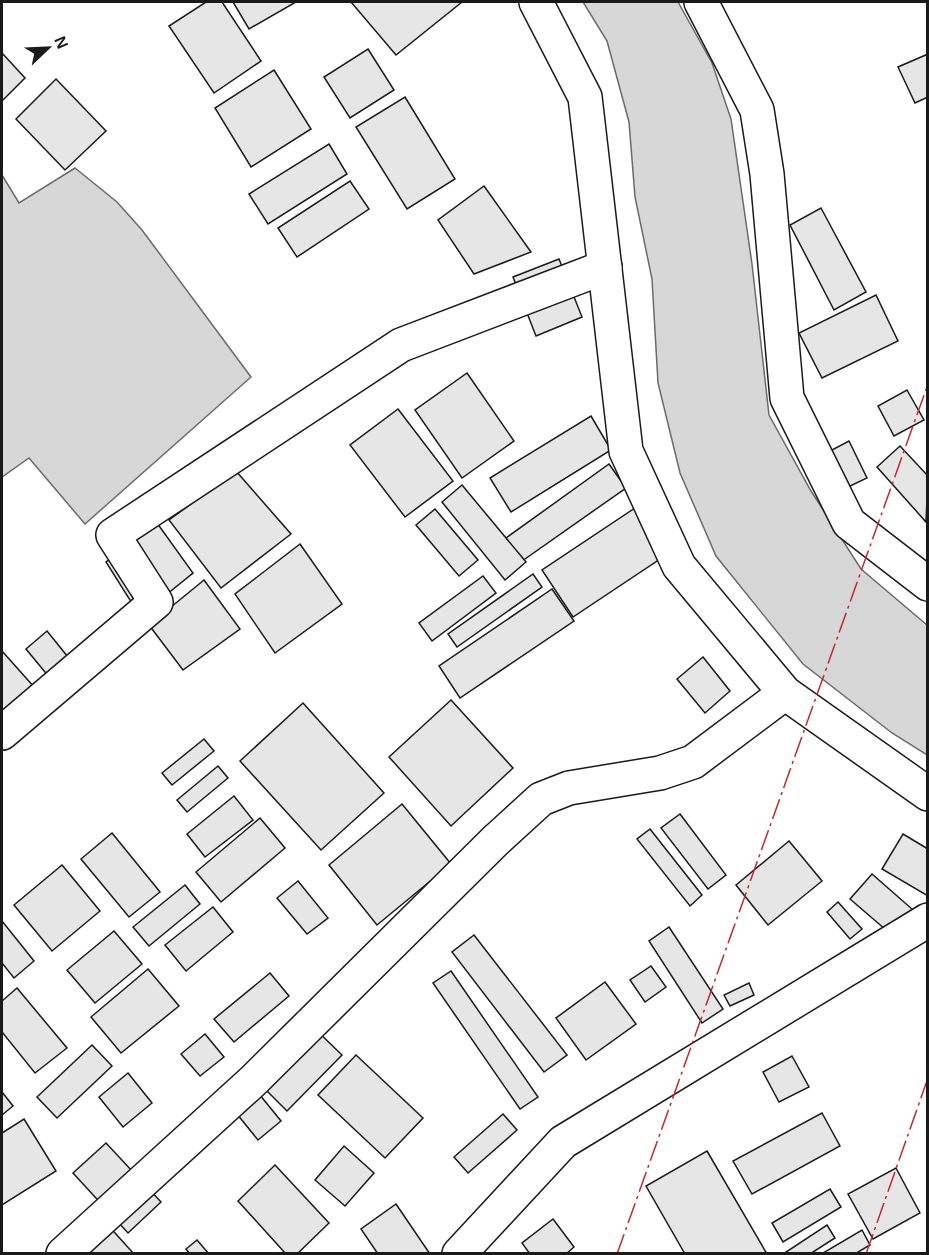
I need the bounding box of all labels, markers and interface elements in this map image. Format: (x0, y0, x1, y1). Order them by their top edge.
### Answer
north arrow (18, 18, 78, 78)
text: N (51, 34, 71, 51)

